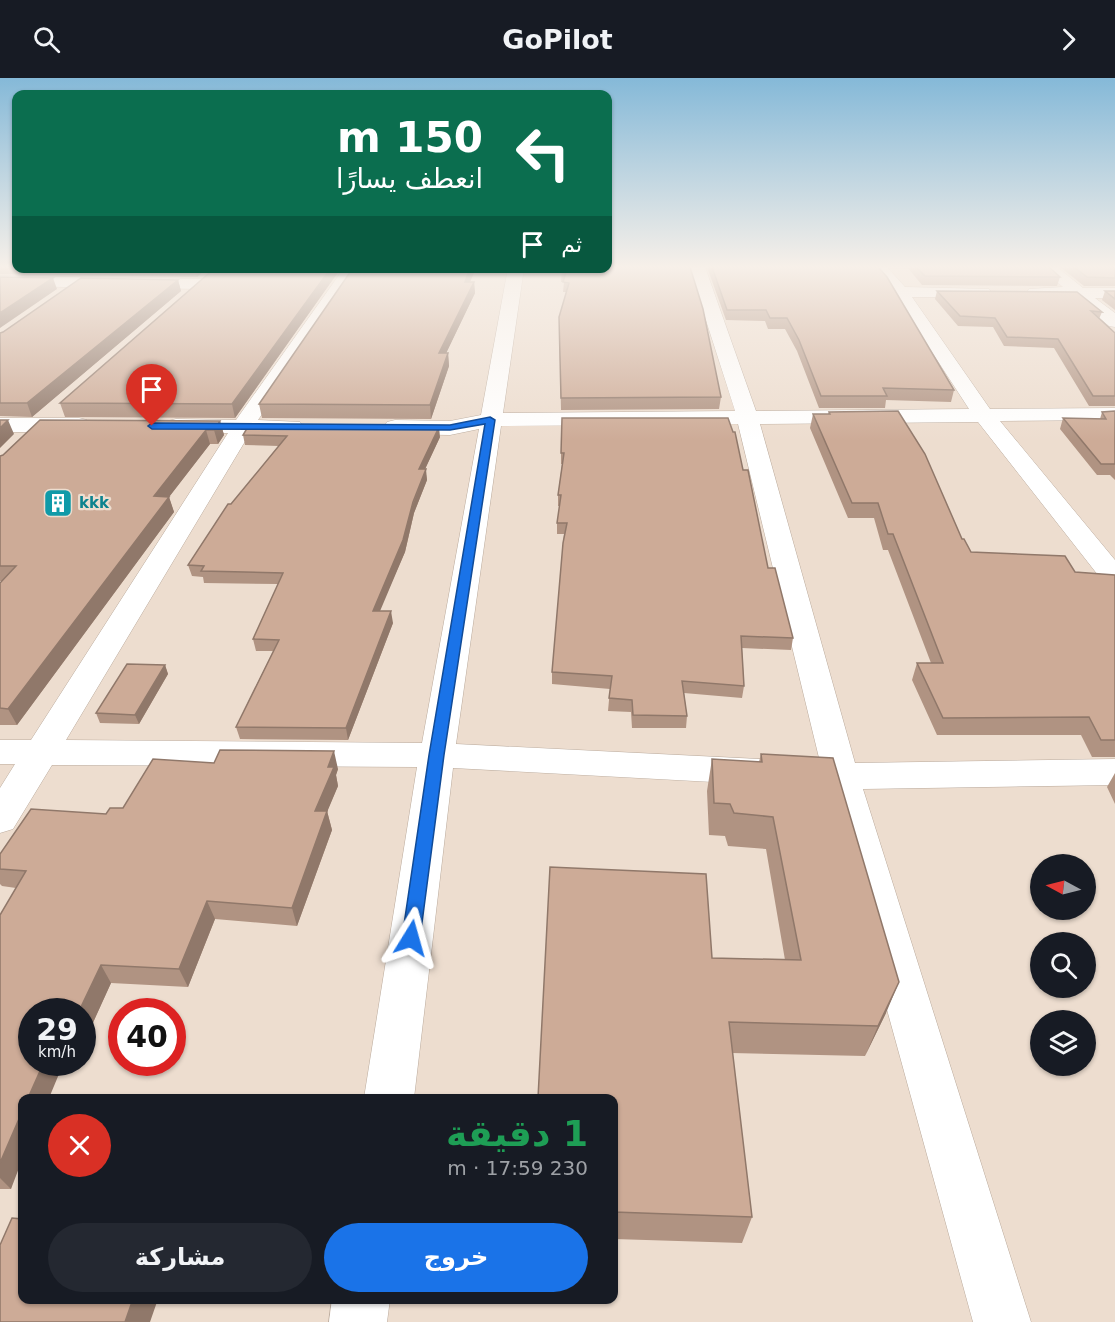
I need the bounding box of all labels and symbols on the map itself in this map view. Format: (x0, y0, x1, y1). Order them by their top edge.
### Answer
pin (126, 364, 177, 426)
building icon: kkk (42, 487, 74, 519)
place label: kkk (79, 494, 110, 512)
north arrow (1030, 854, 1096, 920)
position arrow (379, 906, 443, 970)
speed limit sign: 40 (108, 998, 186, 1076)

